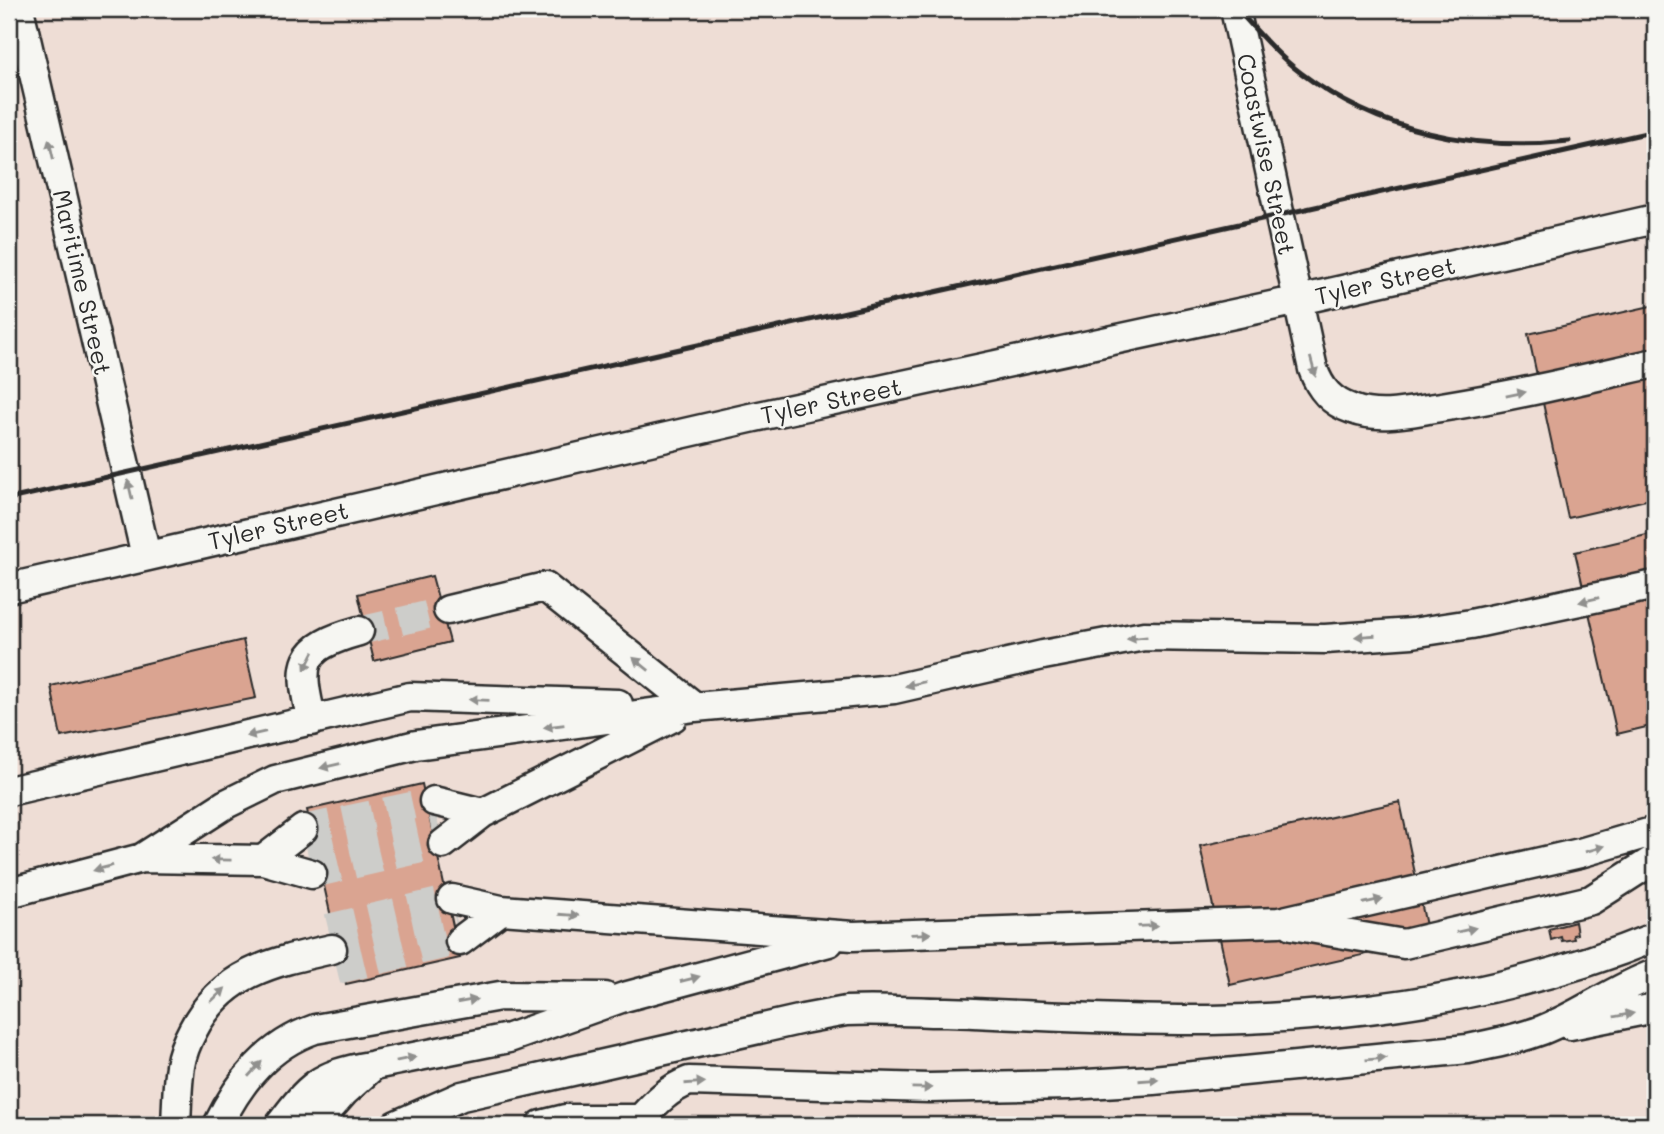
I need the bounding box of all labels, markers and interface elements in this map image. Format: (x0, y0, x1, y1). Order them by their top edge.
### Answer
street label: Coastwise Street (1231, 50, 1303, 258)
one-way arrow (46, 138, 57, 160)
street label: Maritime Street (47, 186, 119, 378)
street label: Tyler Street (1312, 249, 1458, 311)
one-way arrow (1308, 356, 1319, 378)
street label: Tyler Street (758, 370, 904, 430)
one-way arrow (1505, 389, 1527, 400)
one-way arrow (125, 479, 136, 501)
street label: Tyler Street (205, 494, 351, 556)
one-way arrow (1578, 594, 1600, 605)
one-way arrow (1353, 631, 1375, 642)
one-way arrow (1126, 632, 1148, 643)
one-way arrow (303, 651, 315, 672)
one-way arrow (633, 657, 651, 672)
one-way arrow (904, 679, 926, 690)
one-way arrow (468, 694, 490, 705)
one-way arrow (543, 721, 565, 732)
one-way arrow (245, 728, 267, 739)
one-way arrow (319, 761, 341, 772)
one-way arrow (1584, 843, 1605, 853)
one-way arrow (210, 854, 232, 865)
one-way arrow (92, 863, 114, 874)
one-way arrow (1362, 895, 1384, 906)
one-way arrow (559, 910, 581, 921)
one-way arrow (1137, 921, 1159, 932)
one-way arrow (1455, 924, 1477, 935)
one-way arrow (910, 928, 932, 939)
one-way arrow (679, 973, 701, 984)
one-way arrow (210, 987, 227, 1003)
one-way arrow (456, 995, 478, 1006)
one-way arrow (1613, 1010, 1635, 1021)
one-way arrow (395, 1053, 417, 1064)
one-way arrow (1365, 1053, 1387, 1064)
one-way arrow (247, 1060, 262, 1077)
one-way arrow (1138, 1074, 1160, 1085)
one-way arrow (684, 1077, 706, 1088)
one-way arrow (911, 1082, 933, 1094)

